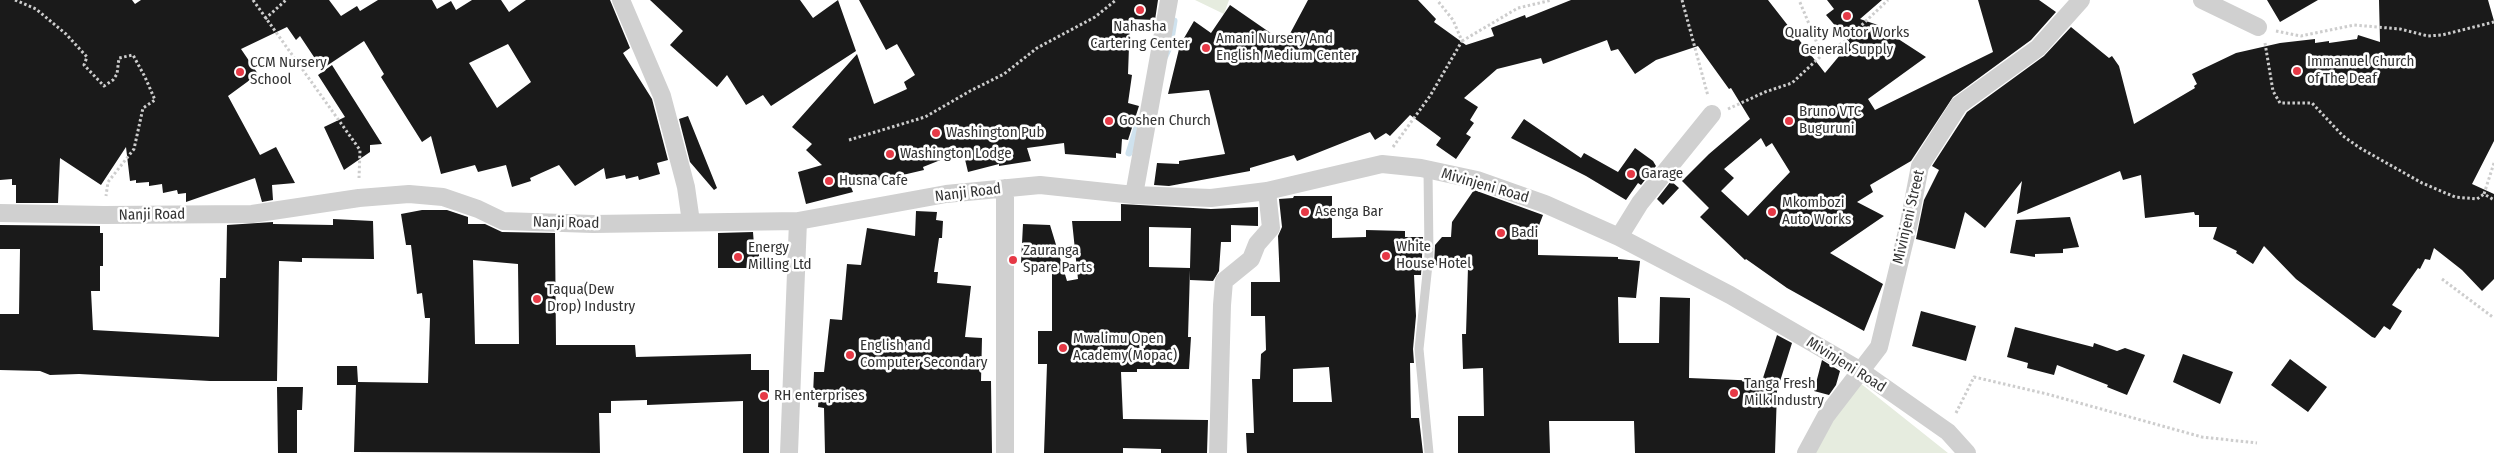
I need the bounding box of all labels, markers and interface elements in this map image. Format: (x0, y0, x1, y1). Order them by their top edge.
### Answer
marker: Nahasha Cartering Center (1134, 4, 1146, 16)
marker: Quality Motor Works General Supply (1841, 10, 1853, 22)
place label: Nahasha Cartering Center (1090, 18, 1190, 53)
place label: Quality Motor Works General Supply (1785, 24, 1909, 59)
place label: Amani Nursery And English Medium Center (1216, 30, 1356, 65)
marker: Amani Nursery And English Medium Center (1200, 42, 1212, 54)
place label: Immanuel Church of The Deaf (2307, 53, 2414, 88)
place label: CCM Nursery School (250, 54, 327, 89)
marker: Immanuel Church of The Deaf (2291, 65, 2303, 77)
marker: CCM Nursery School (234, 66, 246, 78)
place label: Bruno VTC Buguruni (1799, 103, 1861, 138)
place label: Goshen Church (1119, 112, 1211, 130)
marker: Goshen Church (1103, 115, 1115, 127)
marker: Bruno VTC Buguruni (1783, 115, 1795, 127)
place label: Washington Pub (946, 124, 1044, 142)
marker: Washington Pub (930, 127, 942, 139)
place label: Washington Lodge (900, 145, 1012, 163)
marker: Washington Lodge (884, 148, 896, 160)
street label: Mivinjeni Road (1439, 165, 1531, 207)
place label: Garage (1641, 165, 1683, 183)
marker: Garage (1625, 168, 1637, 180)
street label: Mivinjeni Street (1889, 168, 1929, 266)
place label: Husna Cafe (839, 172, 908, 190)
marker: Husna Cafe (823, 175, 835, 187)
street label: Nanji Road (934, 180, 1002, 206)
place label: Mkombozi Auto Works (1782, 194, 1851, 229)
place label: Asenga Bar (1315, 203, 1383, 221)
street label: Nanji Road (119, 205, 185, 225)
marker: Asenga Bar (1299, 206, 1311, 218)
marker: Mkombozi Auto Works (1766, 206, 1778, 218)
street label: Nanji Road (533, 213, 599, 233)
place label: Badi (1511, 224, 1538, 242)
marker: Badi (1495, 227, 1507, 239)
place label: White House Hotel (1396, 238, 1471, 273)
place label: Energy Milling Ltd (748, 239, 812, 274)
place label: Zauranga Spare Parts (1023, 242, 1092, 277)
marker: White House Hotel (1380, 250, 1392, 262)
marker: Energy Milling Ltd (732, 251, 744, 263)
marker: Zauranga Spare Parts (1007, 254, 1019, 266)
place label: Taqua(Dew Drop) Industry (547, 281, 635, 316)
marker: Taqua(Dew Drop) Industry (531, 293, 543, 305)
place label: Mwalimu Open Academy(Mopac) (1073, 330, 1177, 365)
street label: Mivinjeni Road (1803, 333, 1889, 397)
place label: English and Computer Secondary (860, 337, 988, 372)
marker: Mwalimu Open Academy(Mopac) (1057, 342, 1069, 354)
marker: English and Computer Secondary (844, 349, 856, 361)
place label: Tanga Fresh Milk Industry (1744, 375, 1824, 410)
place label: RH enterprises (774, 387, 865, 405)
marker: Tanga Fresh Milk Industry (1728, 387, 1740, 399)
marker: RH enterprises (758, 390, 770, 402)

